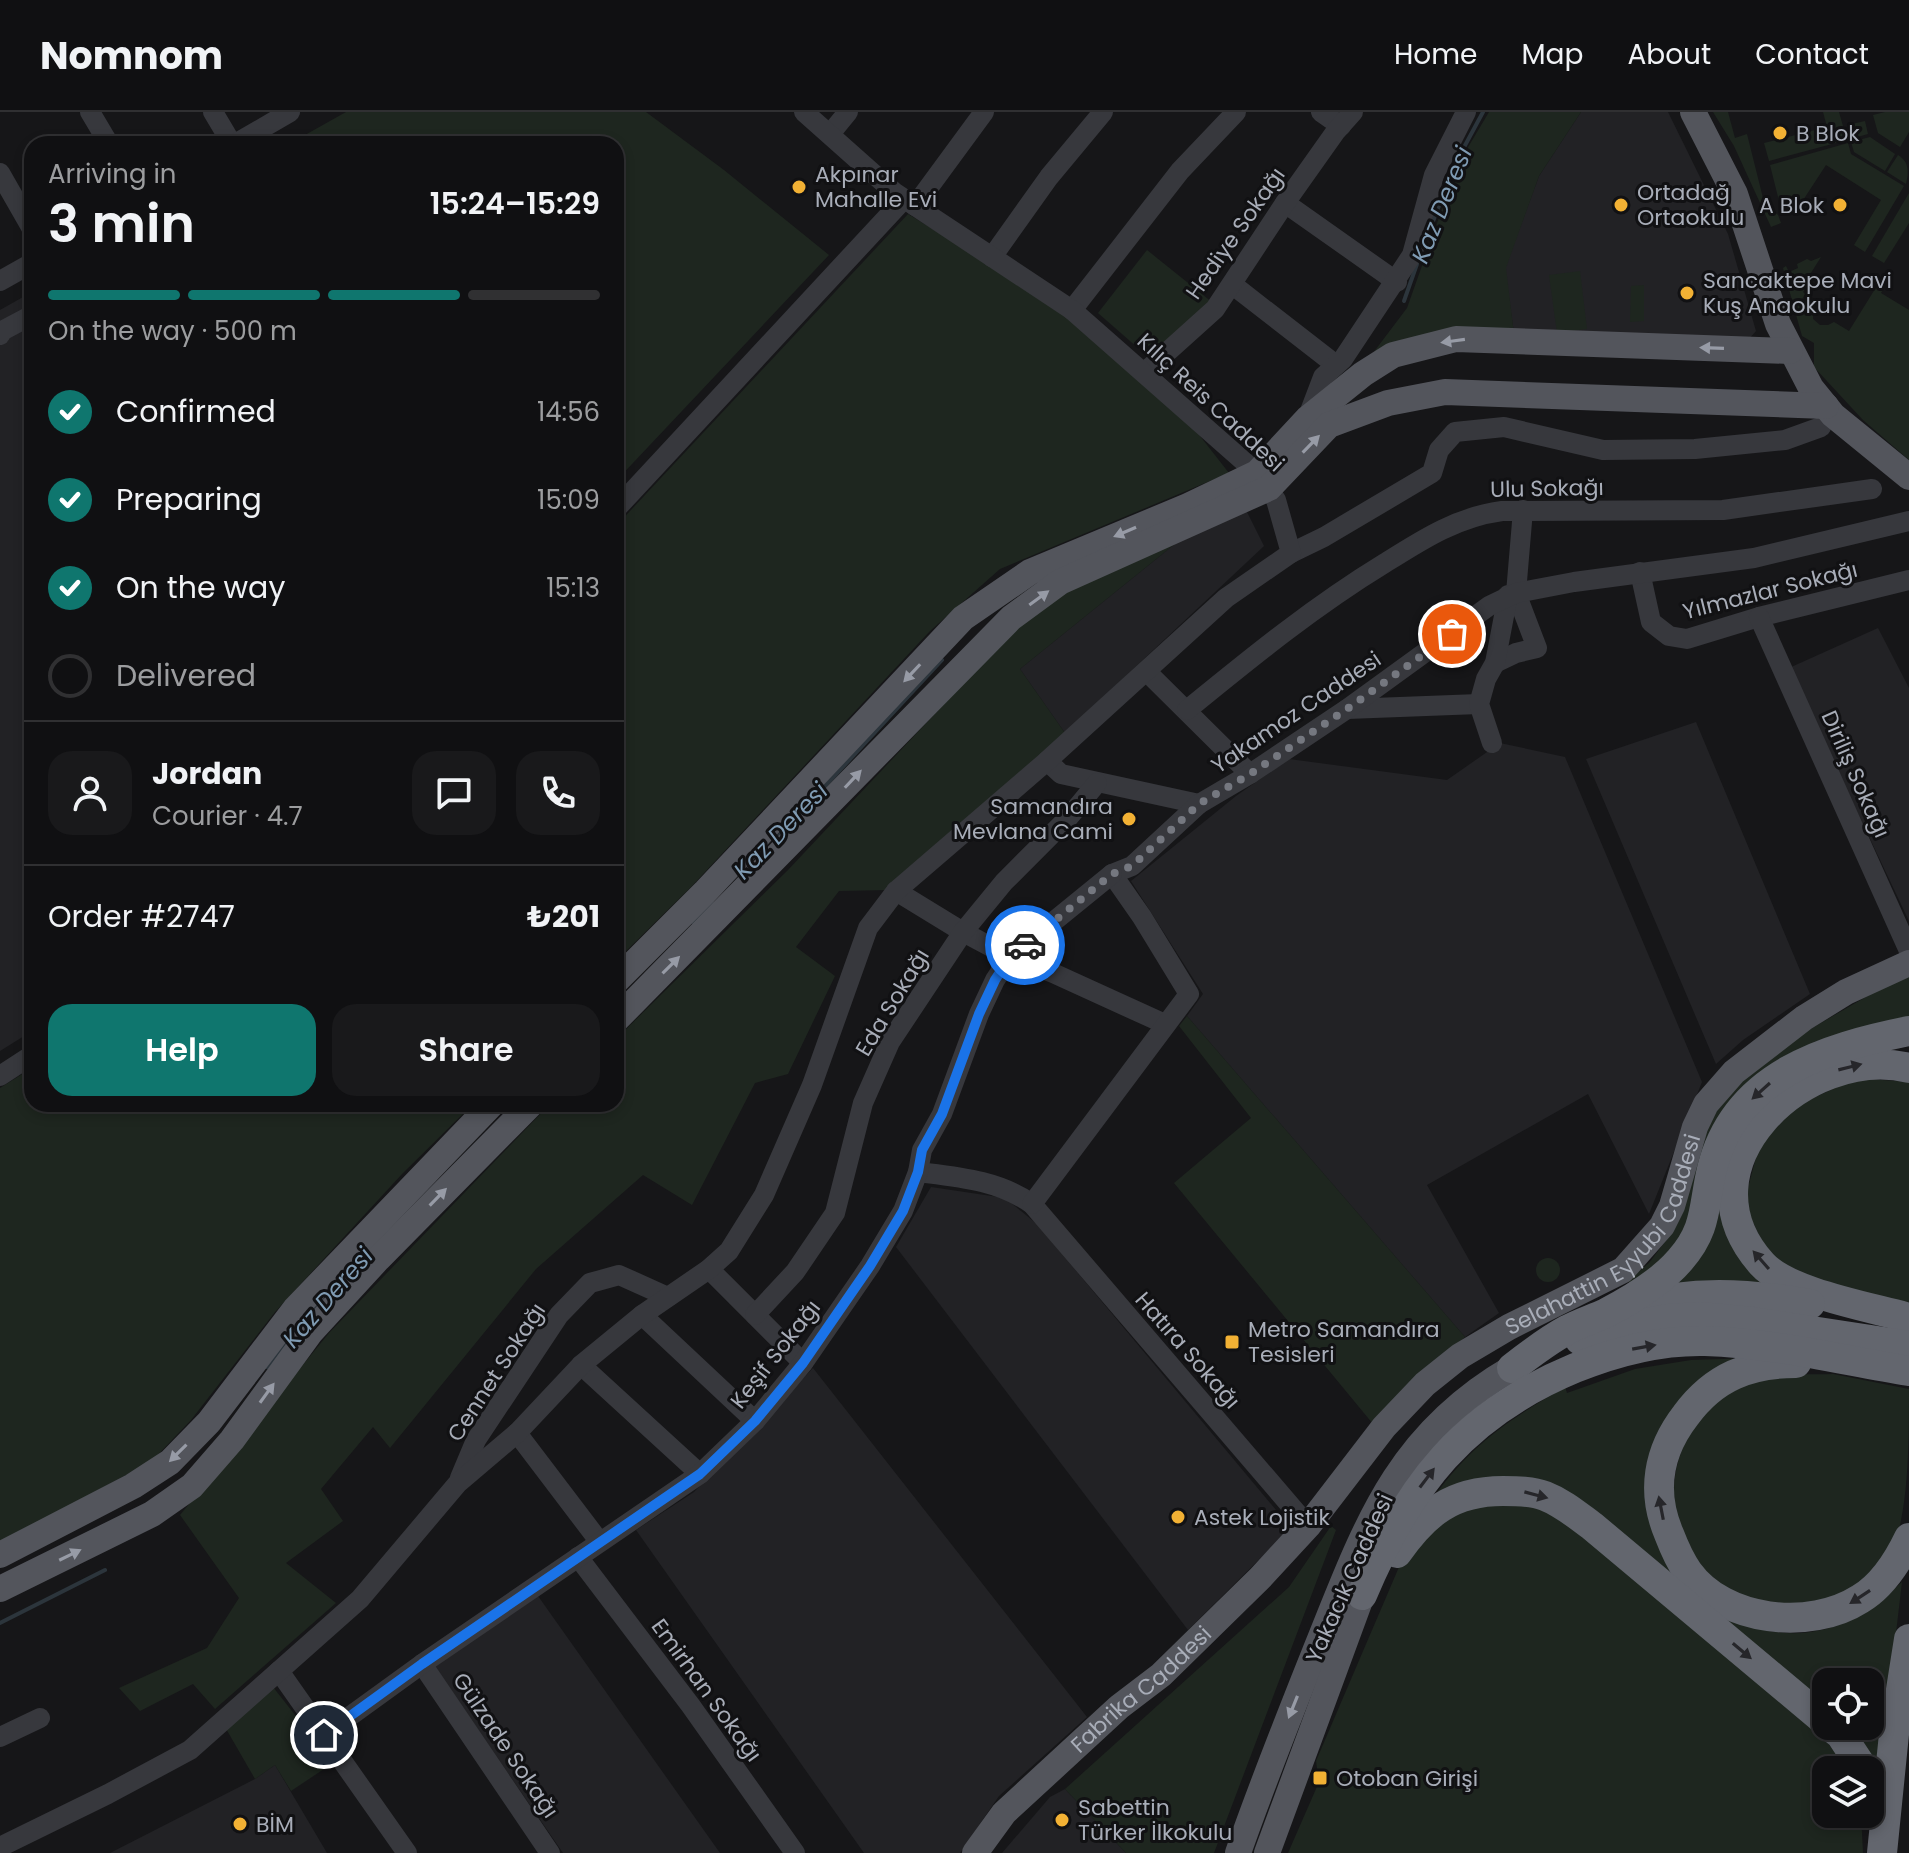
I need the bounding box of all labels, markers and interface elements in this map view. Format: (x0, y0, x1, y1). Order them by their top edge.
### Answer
text: Nomnom (40, 29, 223, 82)
text: Home (1394, 35, 1477, 74)
text: Map (1521, 35, 1583, 74)
text: About (1627, 35, 1711, 74)
text: Contact (1755, 35, 1869, 74)
place label: B Blok (1796, 118, 1860, 149)
marker: B Blok (1771, 124, 1789, 142)
water label: Kaz Deresi (1403, 141, 1480, 268)
text: Arriving in (48, 156, 177, 192)
place label: Akpınar Mahalle Evi (815, 159, 937, 215)
street label: Hediye Sokağı (1178, 161, 1292, 305)
place label: Ortadağ Ortaokulu (1637, 177, 1744, 233)
marker: Akpınar Mahalle Evi (790, 178, 808, 196)
text: 15:24–15:29 (430, 182, 600, 225)
text: 3 min (48, 187, 195, 260)
place label: A Blok (1759, 190, 1825, 221)
marker: Ortadağ Ortaokulu (1612, 196, 1630, 214)
marker: A Blok (1831, 196, 1849, 214)
place label: Sancaktepe Mavi Kuş Anaokulu (1703, 265, 1892, 321)
marker: Sancaktepe Mavi Kuş Anaokulu (1678, 284, 1696, 302)
text: On the way · 500 m (48, 313, 297, 349)
street label: Kılıç Reis Caddesi (1130, 326, 1291, 479)
one-way arrow (1440, 335, 1465, 348)
one-way arrow (1699, 342, 1724, 355)
icon: check (48, 390, 92, 434)
text: Confirmed (116, 390, 276, 433)
text: 14:56 (537, 394, 600, 430)
one-way arrow (1301, 435, 1319, 454)
street label: Ulu Sokağı (1490, 472, 1604, 505)
icon: check (48, 478, 92, 522)
text: Preparing (116, 478, 262, 521)
text: 15:09 (537, 482, 600, 518)
one-way arrow (1114, 526, 1137, 539)
street label: Yılmazlar Sokağı (1679, 554, 1861, 627)
icon: check (48, 566, 92, 610)
text: On the way (116, 566, 285, 609)
text: 15:13 (546, 570, 600, 606)
one-way arrow (1028, 590, 1049, 606)
pin (1418, 600, 1486, 668)
icon: bag (1430, 612, 1474, 656)
street label: Yakamoz Caddesi (1205, 644, 1387, 781)
text: Delivered (116, 654, 256, 697)
one-way arrow (903, 663, 921, 682)
street label: Diriliş Sokağı (1814, 706, 1897, 843)
button: person (48, 751, 132, 835)
button: chat (412, 751, 496, 835)
button: phone (516, 751, 600, 835)
text: Jordan (152, 752, 262, 795)
one-way arrow (843, 769, 861, 788)
water label: Kaz Deresi (726, 774, 836, 886)
place label: Samandıra Mevlana Cami (953, 791, 1113, 847)
text: Courier · 4.7 (152, 798, 303, 834)
marker: Samandıra Mevlana Cami (1120, 810, 1138, 828)
text: Order #2747 (48, 895, 235, 938)
text: ₺201 (527, 895, 600, 938)
courier (985, 905, 1065, 985)
icon: car (1003, 923, 1047, 967)
street label: Eda Sokağı (848, 943, 937, 1062)
one-way arrow (661, 956, 680, 975)
button: Help (48, 1004, 316, 1096)
button: Share (332, 1004, 600, 1096)
one-way arrow (1838, 1061, 1863, 1073)
one-way arrow (1752, 1081, 1771, 1099)
street label: Selahattin Eyyubi Caddesi (1500, 1130, 1708, 1343)
one-way arrow (428, 1188, 446, 1207)
water label: Kaz Deresi (275, 1240, 381, 1355)
one-way arrow (1753, 1251, 1770, 1271)
street label: Hatıra Sokağı (1128, 1285, 1247, 1416)
street label: Keşif Sokağı (723, 1293, 828, 1415)
street label: Cennet Sokağı (440, 1297, 553, 1448)
place label: Metro Samandıra Tesisleri (1248, 1314, 1440, 1370)
marker: Metro Samandıra Tesisleri (1223, 1333, 1241, 1351)
one-way arrow (1632, 1341, 1657, 1353)
one-way arrow (258, 1383, 274, 1403)
one-way arrow (169, 1444, 188, 1462)
one-way arrow (1418, 1468, 1434, 1488)
street label: Yakacık Caddesi (1298, 1489, 1401, 1668)
one-way arrow (1524, 1490, 1549, 1502)
one-way arrow (1654, 1496, 1666, 1521)
place label: Astek Lojistik (1194, 1502, 1331, 1533)
marker: Astek Lojistik (1169, 1508, 1187, 1526)
one-way arrow (58, 1548, 82, 1562)
one-way arrow (1849, 1590, 1870, 1605)
street label: Emirhan Sokağı (644, 1612, 769, 1768)
street label: Fabrika Caddesi (1064, 1619, 1218, 1760)
one-way arrow (1732, 1642, 1752, 1659)
street label: Gülzade Sokağı (445, 1666, 566, 1824)
map controls (1812, 1668, 1884, 1828)
button: locate (1812, 1668, 1884, 1740)
one-way arrow (1286, 1695, 1299, 1719)
pin (290, 1701, 358, 1769)
icon: home (302, 1713, 346, 1757)
button: layers (1812, 1756, 1884, 1828)
place label: Otoban Girişi (1336, 1763, 1478, 1794)
marker: Otoban Girişi (1311, 1769, 1329, 1787)
place label: Sabettin Türker İlkokulu (1078, 1792, 1232, 1848)
place label: BİM (256, 1809, 294, 1840)
marker: Sabettin Türker İlkokulu (1053, 1811, 1071, 1829)
marker: BİM (231, 1815, 249, 1833)

